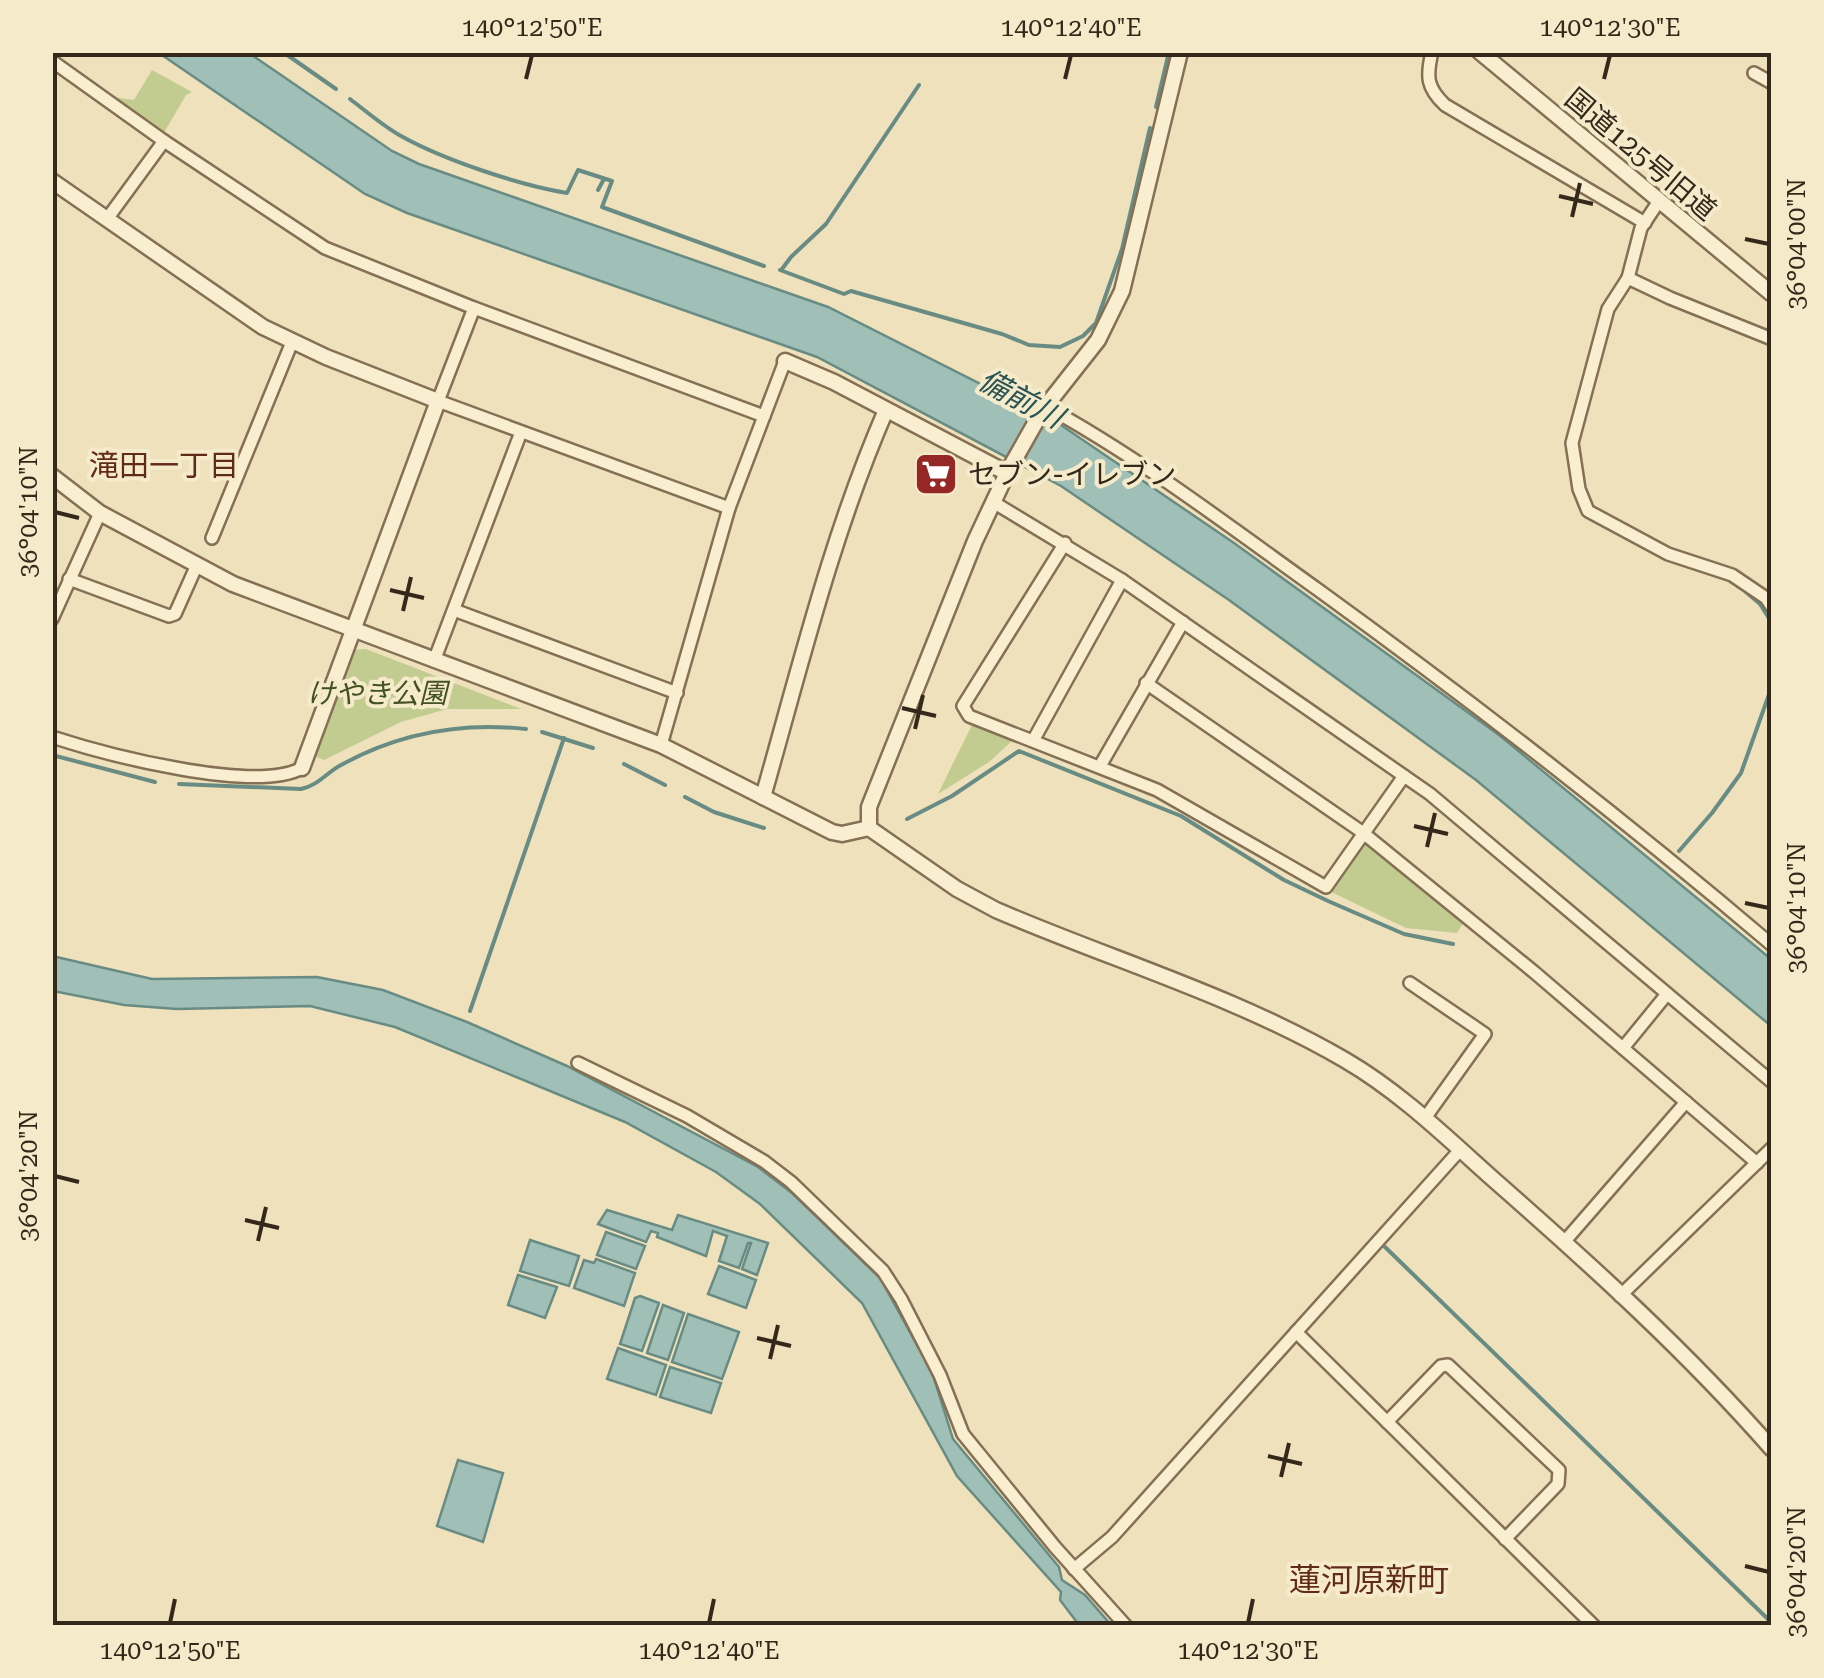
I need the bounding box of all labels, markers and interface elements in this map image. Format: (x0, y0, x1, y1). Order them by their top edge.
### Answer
text: 140°12'50"E (461, 13, 603, 42)
text: 140°12'40"E (1000, 13, 1142, 42)
text: 140°12'30"E (1539, 13, 1681, 42)
street label: 国道125号旧道 (1558, 82, 1723, 227)
text: 36°04'00"N (1782, 178, 1811, 310)
water label: 備前川 (973, 362, 1072, 437)
text: 36°04'10"N (14, 446, 43, 578)
district label: 滝田一丁目 (89, 448, 239, 483)
supermarket icon: セブン-イレブン (913, 451, 959, 497)
place label: セブン-イレブン (968, 458, 1176, 491)
park label: けやき公園 (307, 677, 451, 710)
text: 36°04'10"N (1782, 842, 1811, 974)
text: 36°04'20"N (14, 1110, 43, 1242)
text: 36°04'20"N (1782, 1506, 1811, 1638)
district label: 蓮河原新町 (1289, 1561, 1449, 1599)
text: 140°12'50"E (99, 1636, 241, 1665)
text: 140°12'40"E (638, 1636, 780, 1665)
text: 140°12'30"E (1177, 1636, 1319, 1665)

